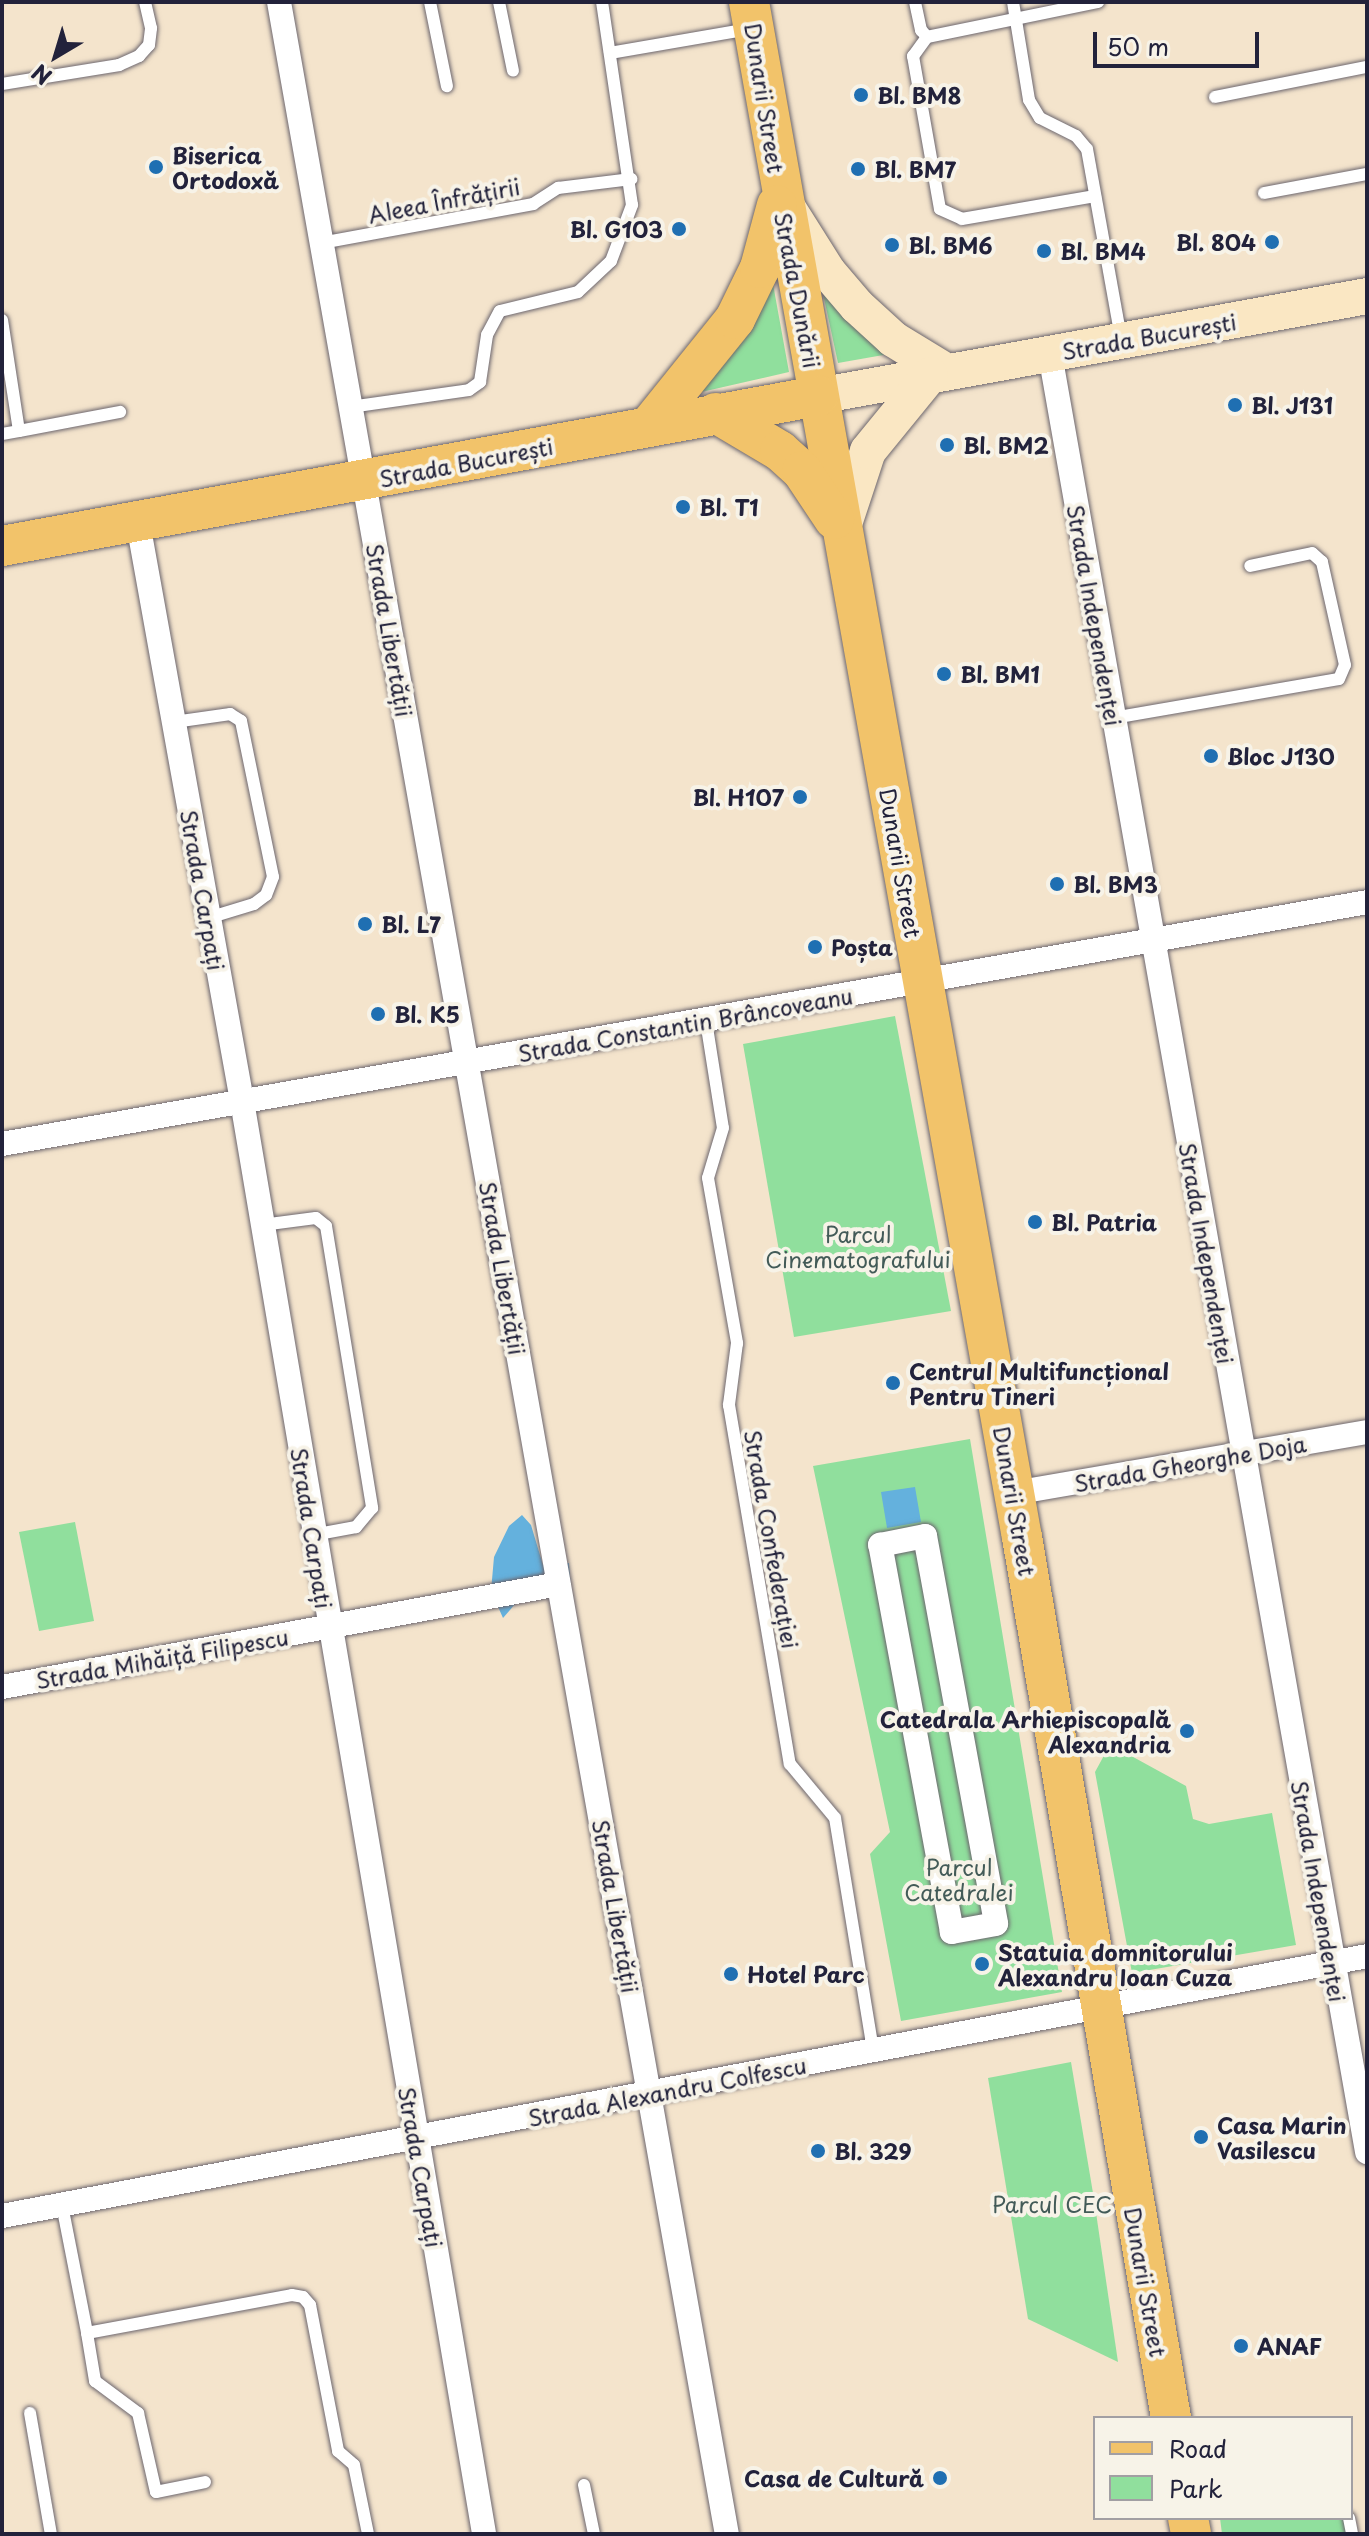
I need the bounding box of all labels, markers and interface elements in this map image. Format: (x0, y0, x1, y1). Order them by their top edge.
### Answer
north arrow (16, 16, 96, 96)
scale bar (1097, 16, 1263, 66)
street label: Dunarii Street (740, 21, 790, 175)
text: 50 m (1107, 28, 1169, 64)
text: N (24, 57, 58, 94)
place label: Bl. BM8 (877, 82, 961, 108)
marker: Bl. BM8 (852, 86, 870, 104)
place label: Biserica Ortodoxă (172, 141, 279, 192)
place label: Bl. BM7 (874, 156, 956, 182)
marker: Biserica Ortodoxă (147, 158, 165, 176)
marker: Bl. BM7 (849, 160, 867, 178)
street label: Aleea Înfrățirii (365, 172, 523, 228)
street label: Strada Dunării (770, 209, 826, 371)
place label: Bl. G103 (568, 216, 663, 242)
marker: Bl. G103 (670, 220, 688, 238)
place label: Bl. 804 (1176, 229, 1256, 255)
place label: Bl. BM6 (908, 232, 993, 258)
marker: Bl. 804 (1263, 233, 1281, 251)
marker: Bl. BM6 (883, 236, 901, 254)
place label: Bl. BM4 (1060, 238, 1146, 264)
marker: Bl. BM4 (1035, 242, 1053, 260)
street label: Strada București (1059, 308, 1239, 364)
place label: Bl. J131 (1251, 392, 1333, 418)
marker: Bl. J131 (1226, 396, 1244, 414)
street label: Strada București (376, 432, 556, 492)
place label: Bl. BM2 (963, 432, 1049, 458)
marker: Bl. BM2 (938, 436, 956, 454)
place label: Bl. T1 (699, 494, 758, 520)
marker: Bl. T1 (674, 498, 692, 516)
street label: Strada Independenței (1062, 501, 1128, 729)
street label: Strada Libertății (362, 541, 418, 719)
place label: Bl. BM1 (960, 661, 1040, 687)
marker: Bl. BM1 (935, 665, 953, 683)
place label: Bloc J130 (1227, 743, 1337, 769)
marker: Bloc J130 (1202, 747, 1220, 765)
place label: Bl. H107 (693, 784, 784, 810)
street label: Dunarii Street (875, 786, 927, 940)
marker: Bl. H107 (791, 788, 809, 806)
street label: Strada Carpați (176, 809, 230, 971)
place label: Bl. BM3 (1073, 871, 1158, 897)
marker: Bl. BM3 (1048, 875, 1066, 893)
place label: Bl. L7 (381, 911, 440, 937)
marker: Bl. L7 (356, 915, 374, 933)
place label: Poșta (831, 934, 893, 960)
marker: Poșta (806, 938, 824, 956)
street label: Strada Constantin Brâncoveanu (516, 982, 854, 1066)
place label: Bl. K5 (394, 1001, 459, 1027)
marker: Bl. K5 (369, 1005, 387, 1023)
street label: Strada Independenței (1174, 1139, 1240, 1367)
street label: Strada Libertății (475, 1179, 531, 1357)
place label: Bl. Patria (1051, 1209, 1157, 1235)
marker: Bl. Patria (1026, 1213, 1044, 1231)
park label: Parcul Cinematografului (765, 1220, 951, 1272)
place label: Centrul Multifuncțional Pentru Tineri (909, 1357, 1169, 1408)
marker: Centrul Multifuncțional Pentru Tineri (884, 1374, 902, 1392)
street label: Dunarii Street (989, 1424, 1041, 1578)
street label: Strada Confederației (740, 1428, 804, 1650)
street label: Strada Gheorghe Doja (1071, 1429, 1309, 1497)
street label: Strada Carpați (286, 1447, 338, 1609)
street label: Strada Mihăiță Filipescu (33, 1623, 291, 1693)
place label: Catedrala Arhiepiscopală Alexandria (880, 1705, 1171, 1756)
marker: Catedrala Arhiepiscopală Alexandria (1178, 1722, 1196, 1740)
street label: Strada Independenței (1286, 1777, 1352, 2005)
street label: Strada Libertății (588, 1817, 644, 1995)
park label: Parcul Catedralei (904, 1853, 1014, 1904)
place label: Statuia domnitorului Alexandru Ioan Cuza (998, 1938, 1234, 1990)
marker: Statuia domnitorului Alexandru Ioan Cuza (973, 1955, 991, 1973)
place label: Hotel Parc (747, 1961, 865, 1987)
marker: Hotel Parc (722, 1965, 740, 1983)
street label: Strada Alexandru Colfescu (527, 2051, 807, 2131)
street label: Strada Carpați (394, 2086, 448, 2248)
place label: Casa Marin Vasilescu (1217, 2111, 1347, 2162)
marker: Casa Marin Vasilescu (1192, 2128, 1210, 2146)
place label: Bl. 329 (834, 2138, 911, 2164)
marker: Bl. 329 (809, 2142, 827, 2160)
park label: Parcul CEC (991, 2191, 1113, 2217)
street label: Dunarii Street (1120, 2205, 1172, 2359)
place label: ANAF (1257, 2333, 1322, 2359)
marker: ANAF (1232, 2337, 1250, 2355)
legend (1093, 2416, 1353, 2520)
text: Road (1169, 2430, 1227, 2466)
place label: Casa de Cultură (742, 2465, 924, 2491)
marker: Casa de Cultură (931, 2469, 949, 2487)
text: Park (1169, 2470, 1223, 2506)

